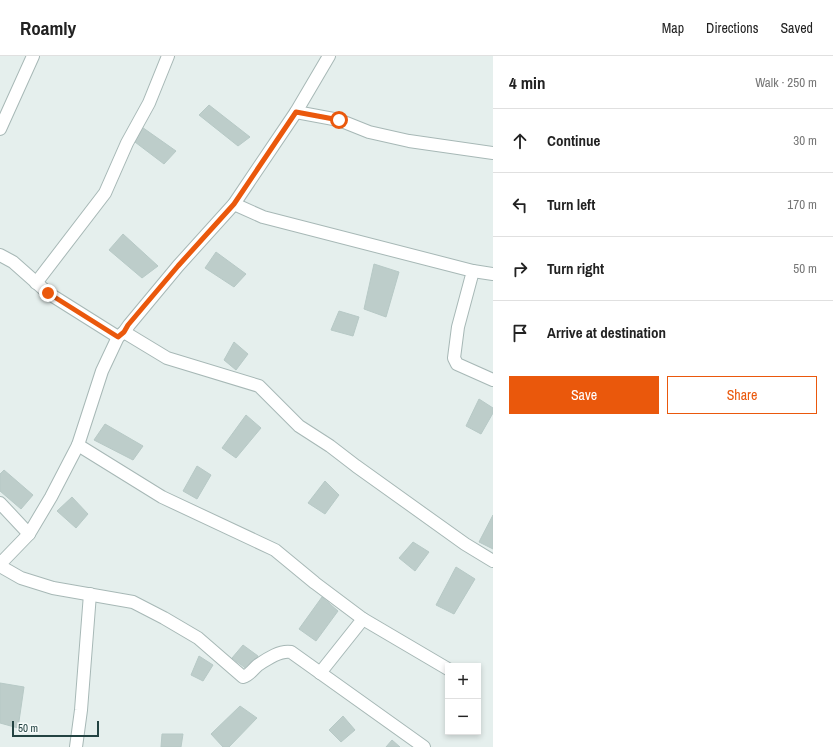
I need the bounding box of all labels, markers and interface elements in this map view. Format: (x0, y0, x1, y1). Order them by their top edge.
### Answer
text: Roamly (20, 15, 76, 41)
text: Map (662, 19, 684, 37)
text: Directions (706, 19, 758, 37)
text: Saved (780, 19, 813, 37)
text: 4 min (509, 71, 545, 94)
text: Walk · 250 m (755, 74, 817, 91)
route start (330, 111, 348, 129)
icon: ahead (509, 130, 531, 152)
text: Continue (547, 130, 600, 151)
text: 30 m (793, 132, 817, 149)
icon: left (509, 194, 531, 216)
text: Turn left (547, 194, 595, 215)
text: 170 m (787, 196, 817, 213)
icon: right (509, 258, 531, 280)
text: Turn right (547, 258, 604, 279)
text: 50 m (793, 260, 817, 277)
route end (39, 284, 57, 302)
icon: arrive (509, 322, 531, 344)
text: Arrive at destination (547, 322, 666, 343)
button: Save (509, 376, 659, 414)
button: Share (667, 376, 817, 414)
map controls (445, 663, 481, 735)
button: + (445, 663, 481, 699)
button: − (445, 699, 481, 735)
scale bar (12, 719, 99, 738)
text: 50 m (18, 721, 38, 735)

